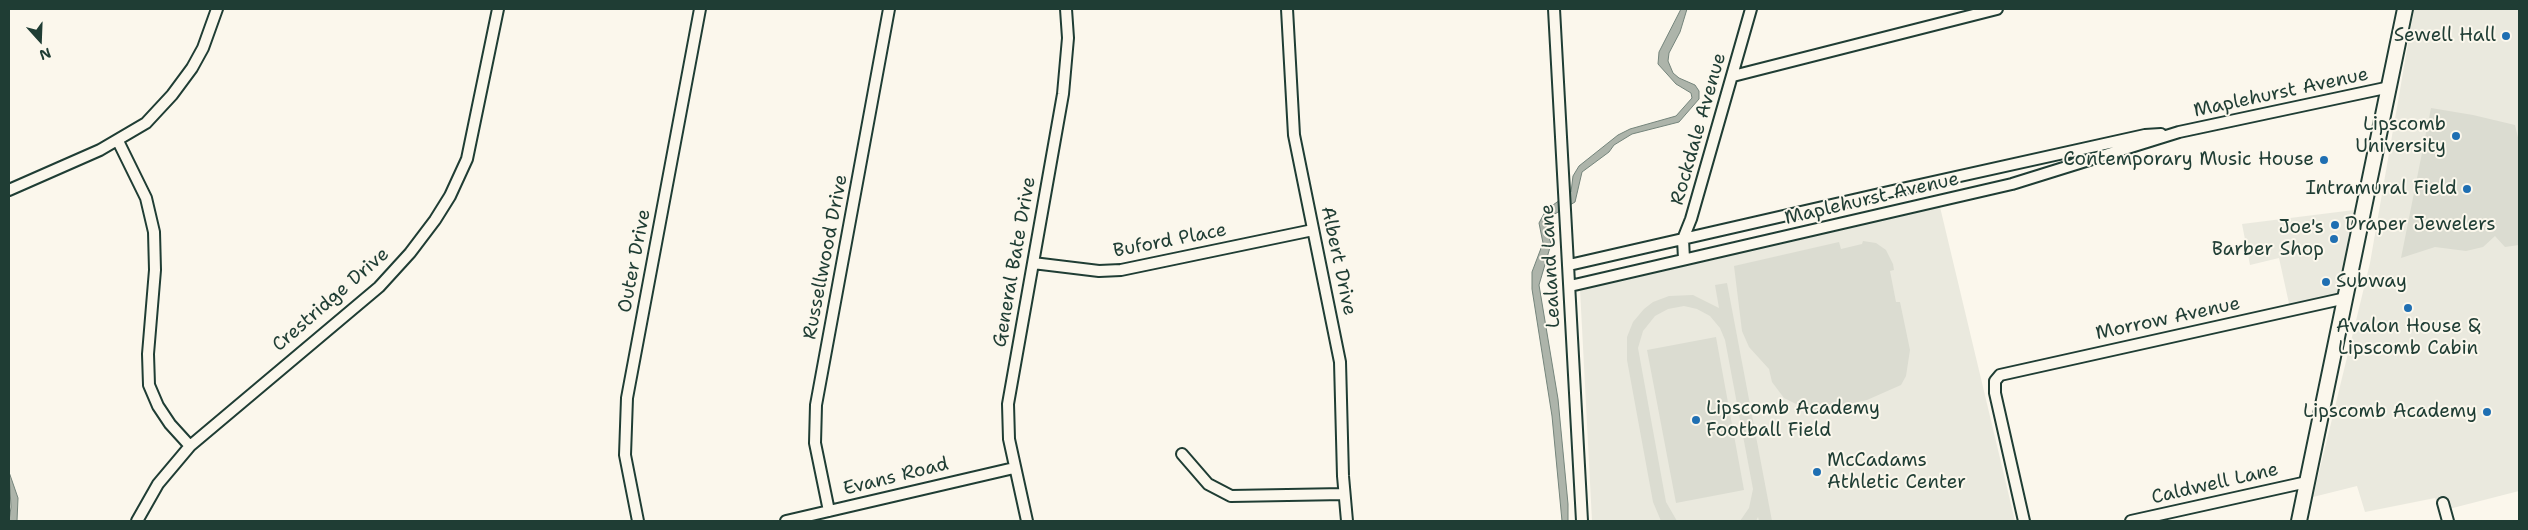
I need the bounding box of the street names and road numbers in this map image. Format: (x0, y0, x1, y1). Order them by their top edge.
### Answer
street label: Rockdale Avenue (1666, 50, 1732, 208)
street label: Maplehurst Avenue (2191, 63, 2371, 123)
street label: Maplehurst Avenue (1783, 168, 1961, 230)
street label: Russellwood Drive (799, 173, 853, 341)
street label: General Bate Drive (989, 175, 1041, 349)
street label: Lealand Lane (1536, 203, 1566, 329)
street label: Albert Drive (1315, 204, 1361, 318)
street label: Outer Drive (614, 207, 656, 315)
street label: Buford Place (1111, 219, 1229, 263)
street label: Crestridge Drive (268, 243, 394, 357)
street label: Morrow Avenue (2094, 293, 2242, 345)
street label: Evans Road (841, 453, 951, 501)
street label: Caldwell Lane (2149, 458, 2281, 510)

